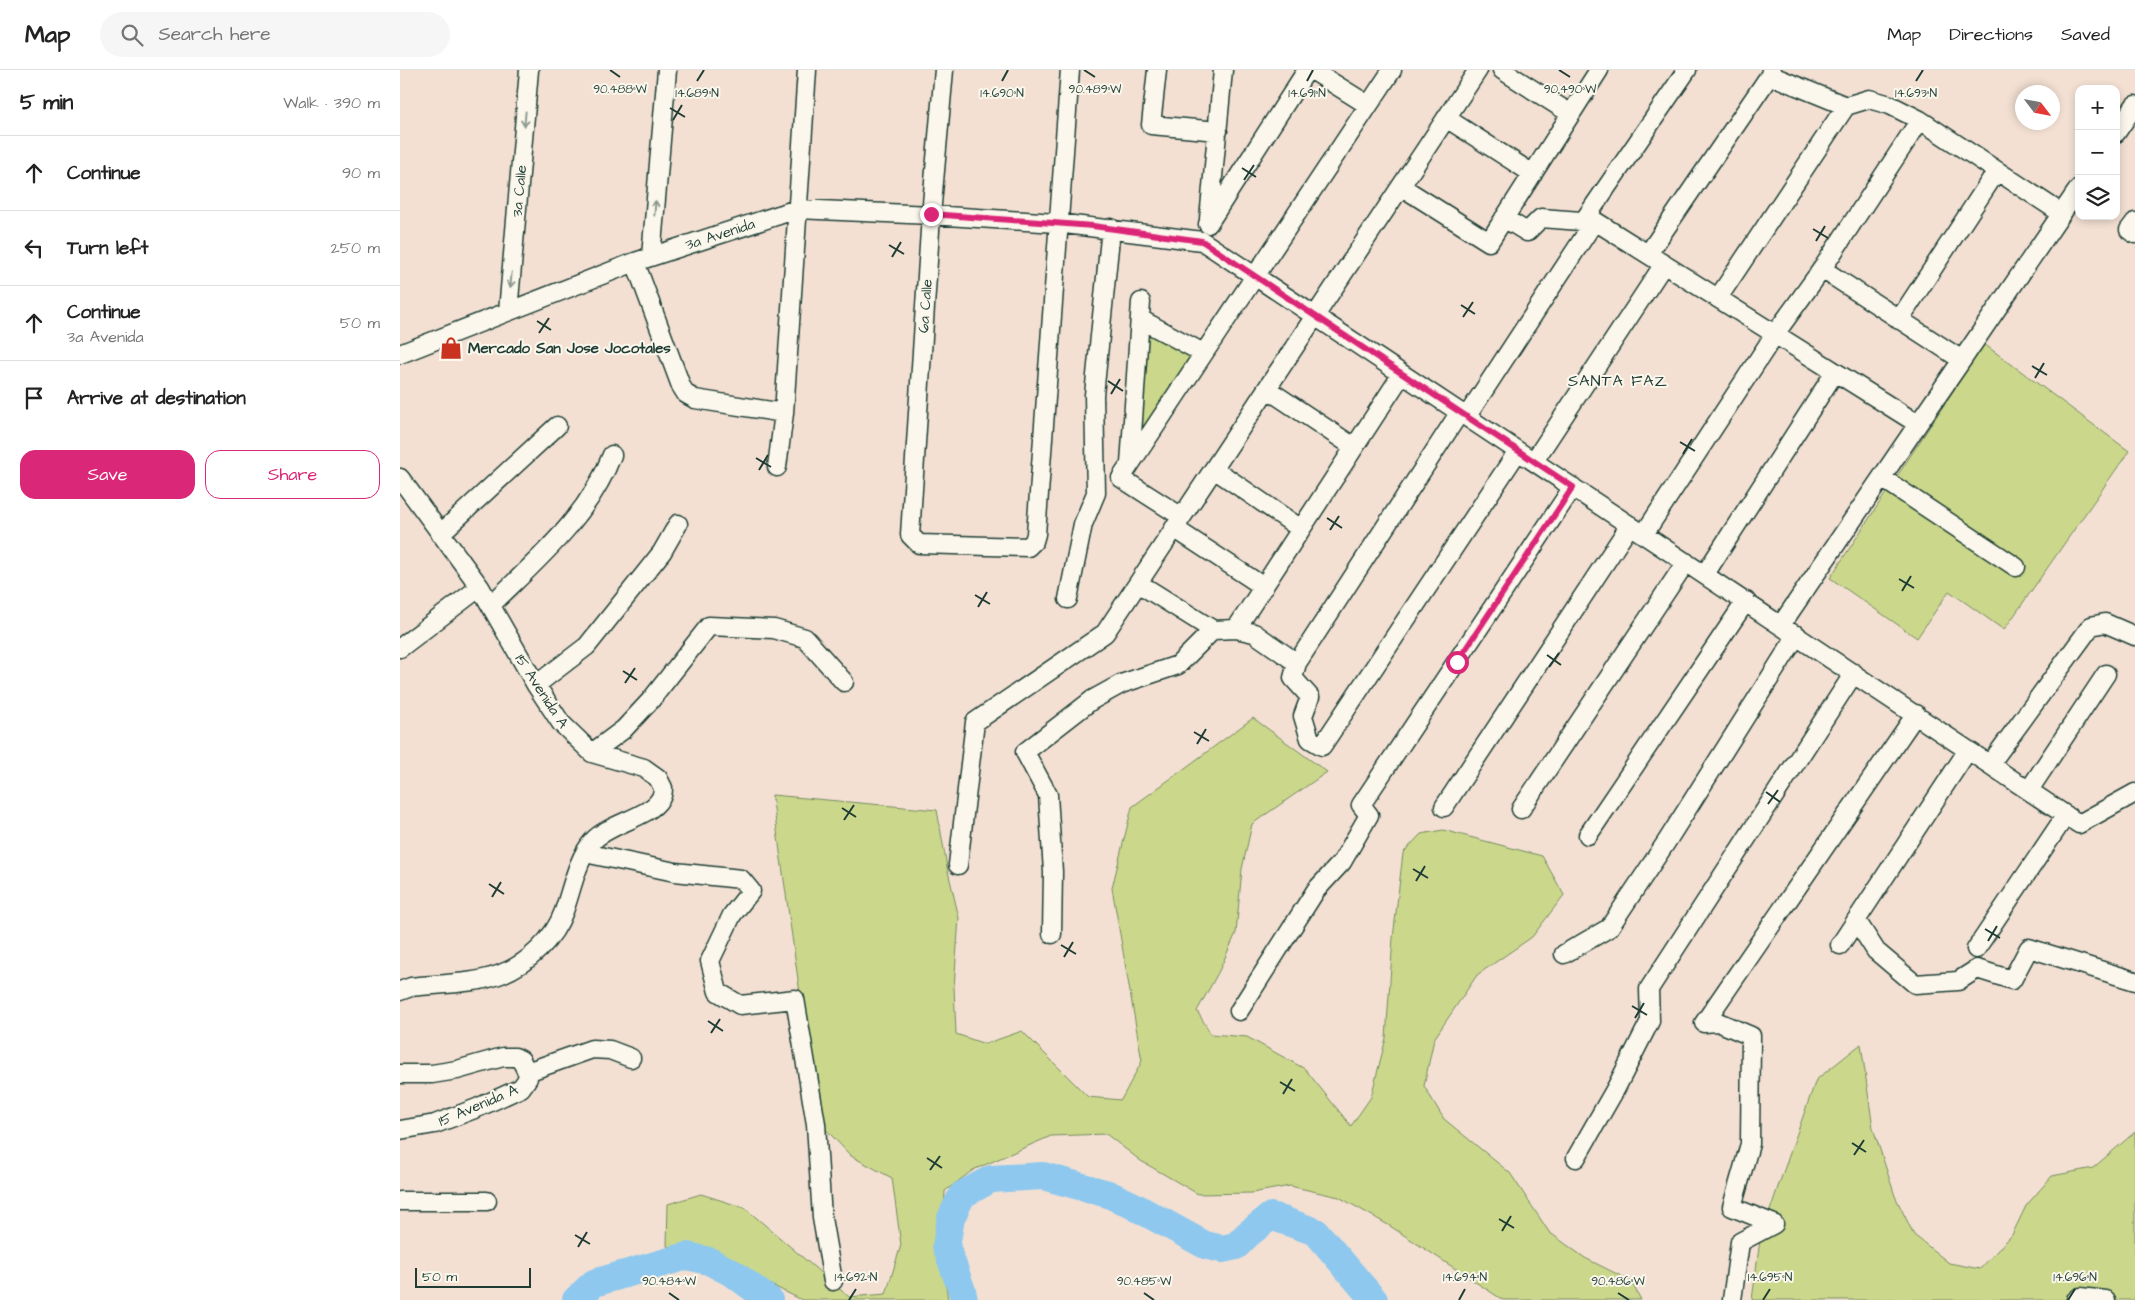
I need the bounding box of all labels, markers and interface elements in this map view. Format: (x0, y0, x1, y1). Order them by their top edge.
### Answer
search box (100, 12, 450, 57)
text: Map (25, 18, 70, 52)
icon: search (118, 21, 146, 49)
text: Search here (158, 21, 271, 48)
text: Map (1887, 22, 1921, 47)
text: Directions (1949, 22, 2033, 47)
text: Saved (2061, 22, 2110, 47)
text: 90.488°W (593, 81, 648, 98)
text: 90.489°W (1069, 81, 1122, 98)
text: 90.490°W (1544, 81, 1597, 98)
text: 14.689°N (675, 85, 719, 102)
text: 14.690°N (980, 85, 1024, 102)
text: 14.691°N (1288, 85, 1326, 102)
text: 14.693°N (1895, 85, 1937, 102)
north arrow (2015, 85, 2060, 130)
map controls (2075, 85, 2120, 220)
button: + (2075, 85, 2120, 130)
text: 5 min (20, 88, 73, 117)
text: Walk · 390 m (283, 92, 380, 114)
one-way arrow (520, 110, 530, 126)
button: − (2075, 130, 2120, 175)
icon: ahead (20, 159, 48, 187)
text: Continue (67, 160, 141, 187)
text: 90 m (342, 162, 380, 184)
street label: 3a Calle (507, 164, 532, 218)
button: layers (2075, 175, 2120, 220)
one-way arrow (650, 200, 660, 216)
route end (920, 203, 943, 226)
street label: 3a Avenida (683, 213, 758, 256)
icon: left (20, 234, 48, 262)
text: Turn left (67, 235, 148, 262)
text: 250 m (331, 237, 380, 259)
one-way arrow (506, 272, 516, 288)
street label: 6a Calle (913, 278, 938, 334)
text: Continue (67, 299, 141, 326)
icon: ahead (20, 309, 48, 337)
text: 50 m (340, 312, 380, 334)
text: 3a Avenida (67, 326, 144, 348)
shop icon: Mercado San Jose Jocotales (438, 335, 464, 361)
place label: Mercado San Jose Jocotales (468, 338, 671, 359)
district label: SANTA FAZ (1568, 370, 1668, 392)
icon: arrive (20, 384, 48, 412)
text: Arrive at destination (67, 385, 246, 412)
button: Save (20, 450, 195, 499)
button: Share (205, 450, 380, 499)
street label: 15 Avenida A (510, 650, 574, 733)
route start (1446, 651, 1469, 674)
street label: 15 Avenida A (435, 1079, 522, 1132)
scale bar (415, 1265, 531, 1288)
text: 50 m (422, 1267, 457, 1287)
text: 14.692°N (835, 1269, 878, 1286)
text: 14.694°N (1443, 1269, 1488, 1286)
text: 14.695°N (1748, 1269, 1793, 1286)
text: 14.696°N (2053, 1269, 2097, 1286)
text: 90.484°W (642, 1273, 697, 1290)
text: 90.485°W (1117, 1273, 1172, 1290)
text: 90.486°W (1591, 1273, 1645, 1290)

